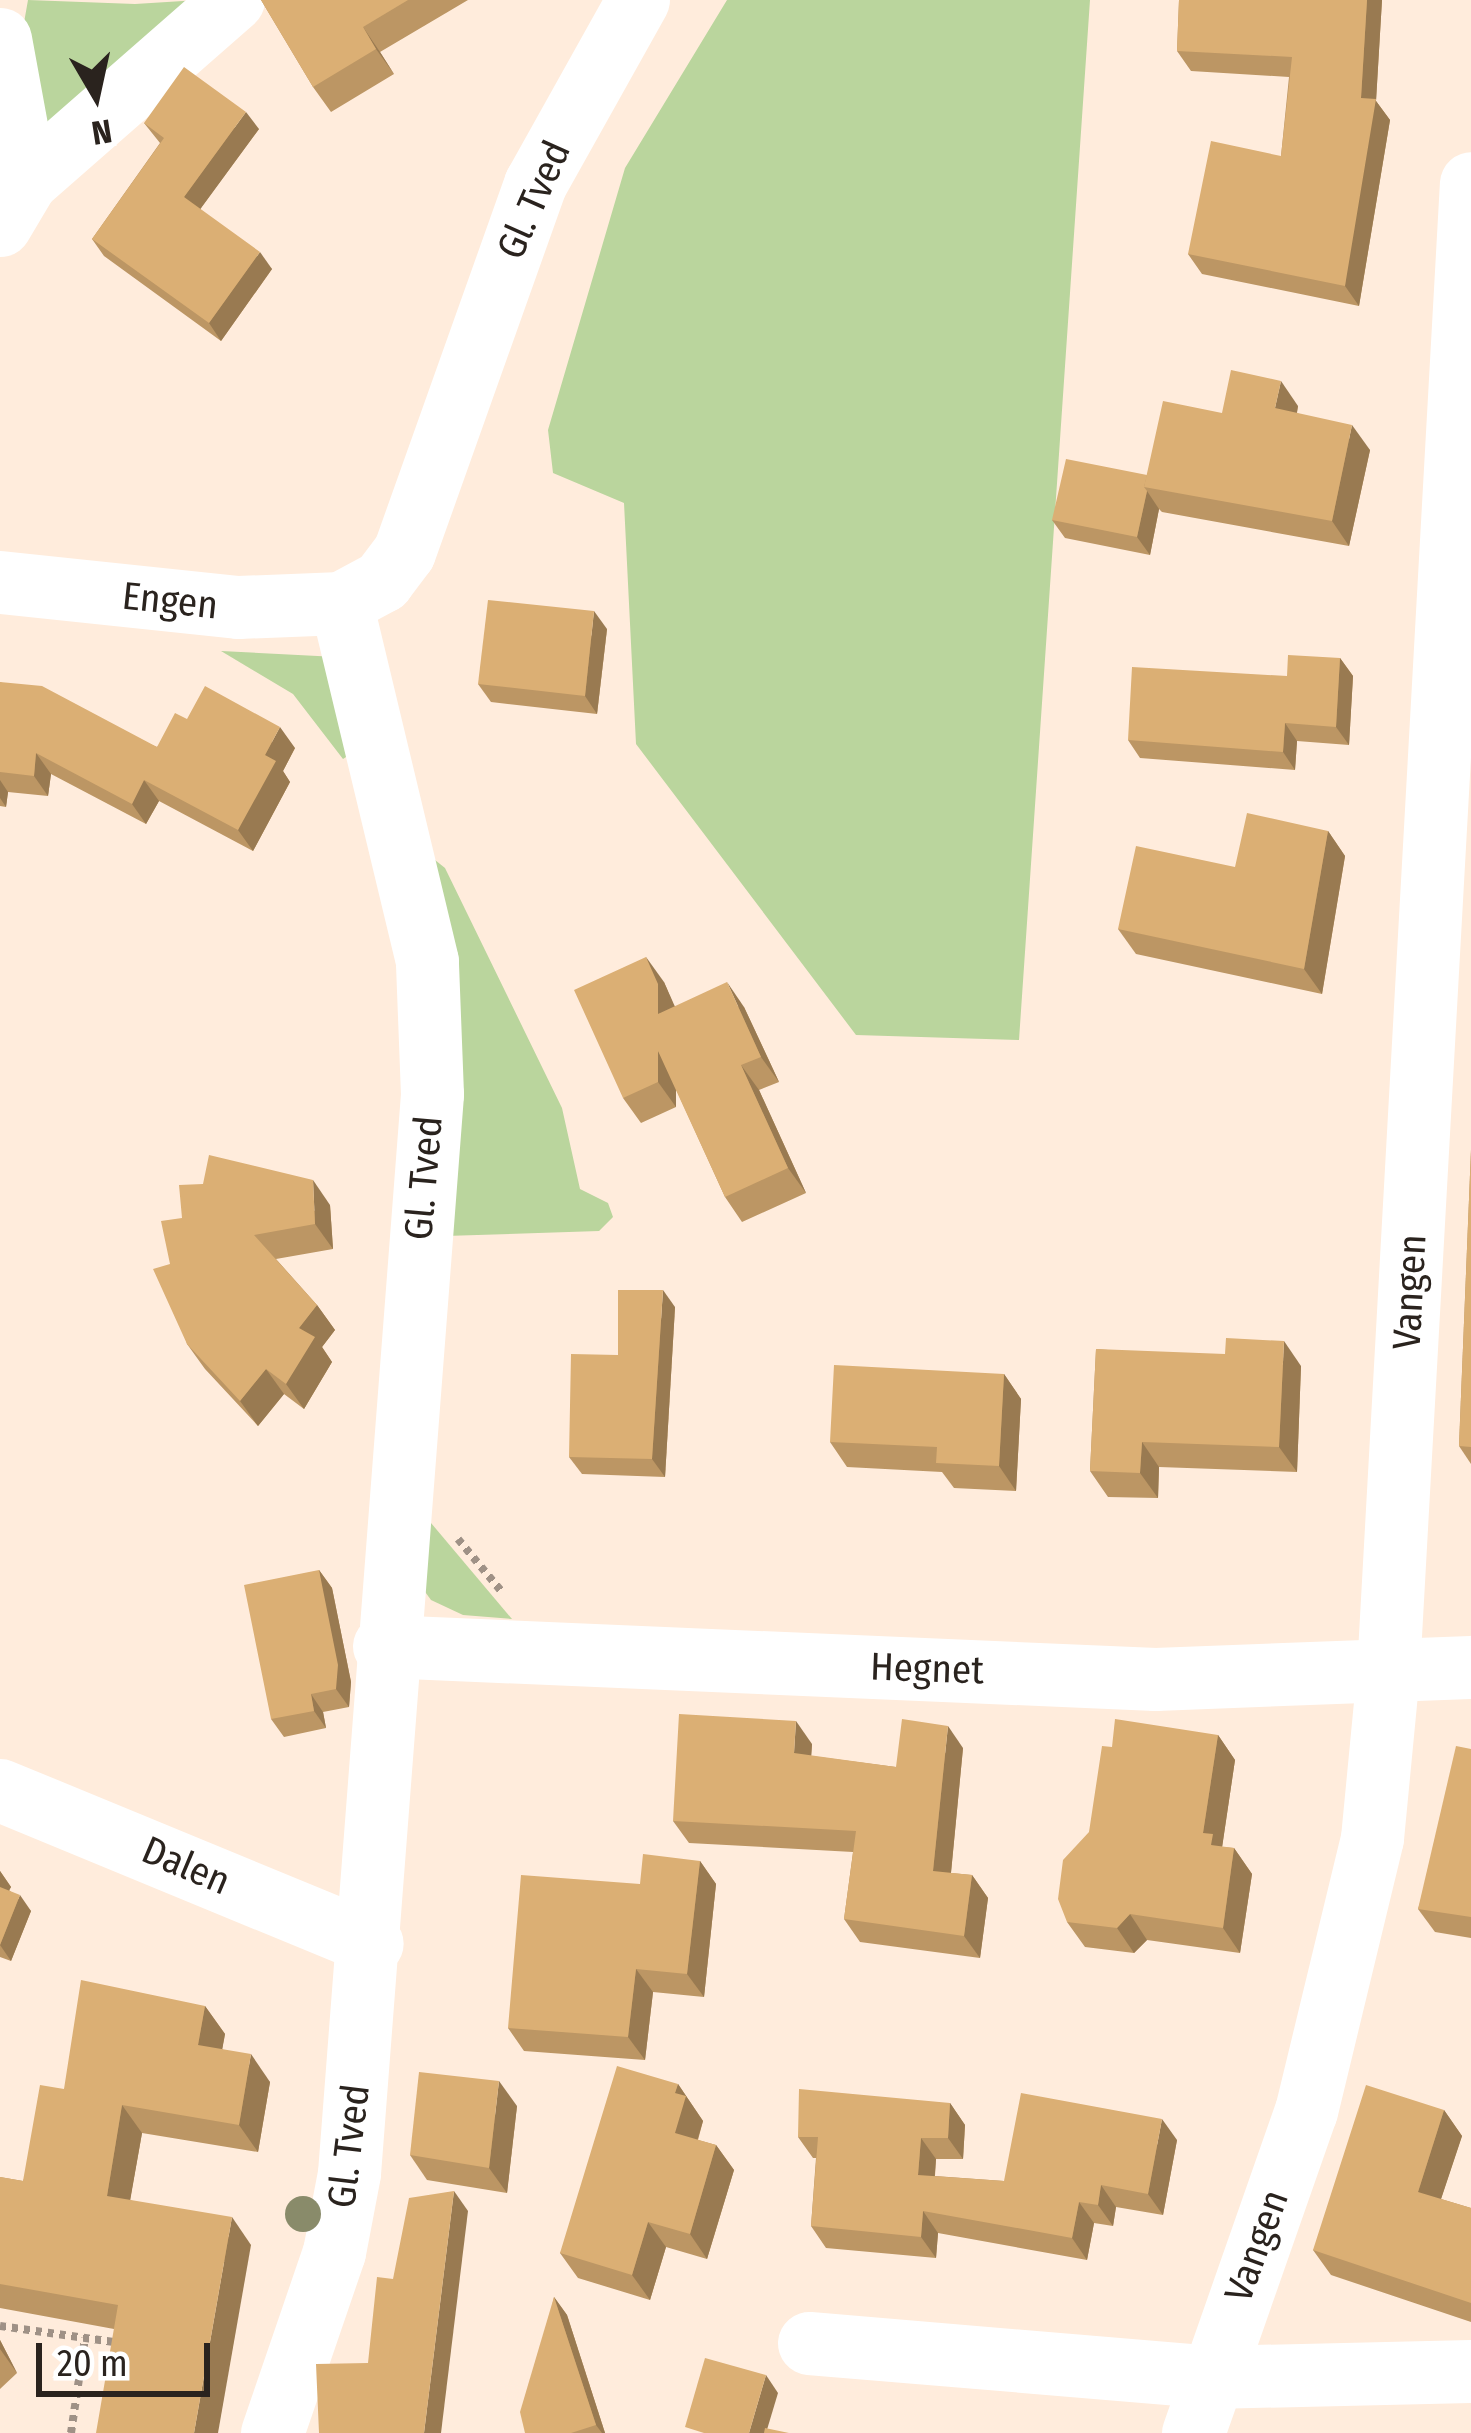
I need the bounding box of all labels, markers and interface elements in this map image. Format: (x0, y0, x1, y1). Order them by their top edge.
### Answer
north arrow (36, 36, 156, 156)
text: N (89, 110, 115, 153)
street label: Gl. Tved (487, 134, 581, 266)
street label: Engen (120, 573, 220, 629)
street label: Gl. Tved (395, 1114, 453, 1242)
street label: Vangen (1384, 1233, 1436, 1351)
street label: Hegnet (869, 1644, 985, 1694)
street label: Dalen (135, 1827, 237, 1905)
street label: Gl. Tved (318, 2082, 380, 2210)
street label: Vangen (1215, 2184, 1299, 2308)
scale bar (42, 2319, 216, 2393)
text: 20 m (57, 2342, 128, 2386)

